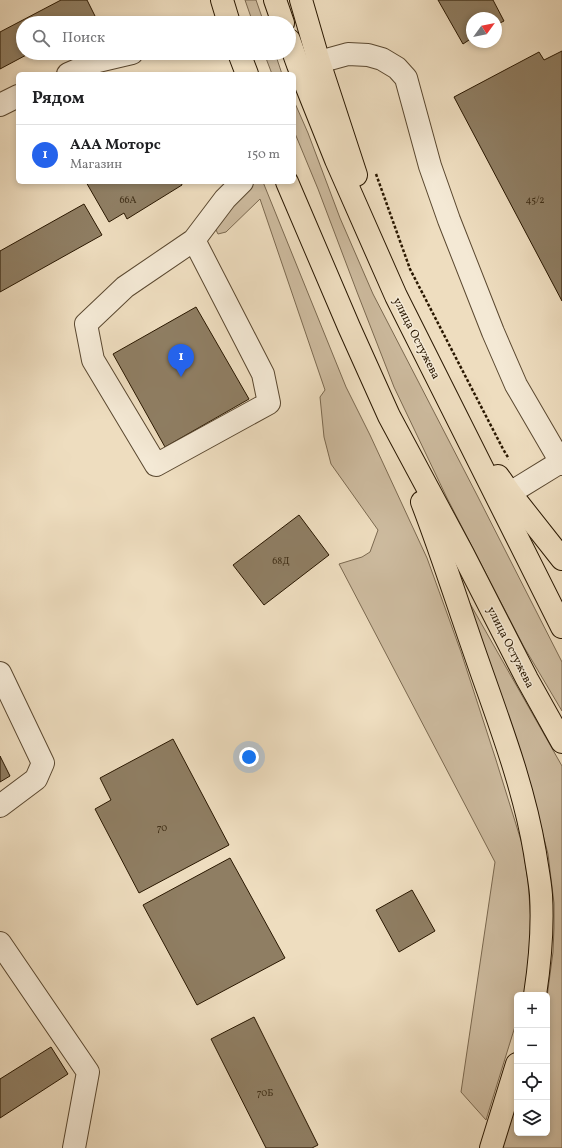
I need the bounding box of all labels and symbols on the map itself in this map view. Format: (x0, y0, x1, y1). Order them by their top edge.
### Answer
north arrow (466, 12, 502, 48)
house number: 66А (119, 193, 137, 207)
house number: 45/2 (526, 193, 545, 207)
street label: улица Остужева (389, 295, 444, 382)
pin: 1 (168, 344, 194, 377)
house number: 68Д (272, 554, 290, 568)
street label: улица Остужева (483, 604, 538, 691)
your location (239, 747, 259, 767)
house number: 70 (157, 821, 167, 835)
house number: 70Б (257, 1086, 273, 1100)

